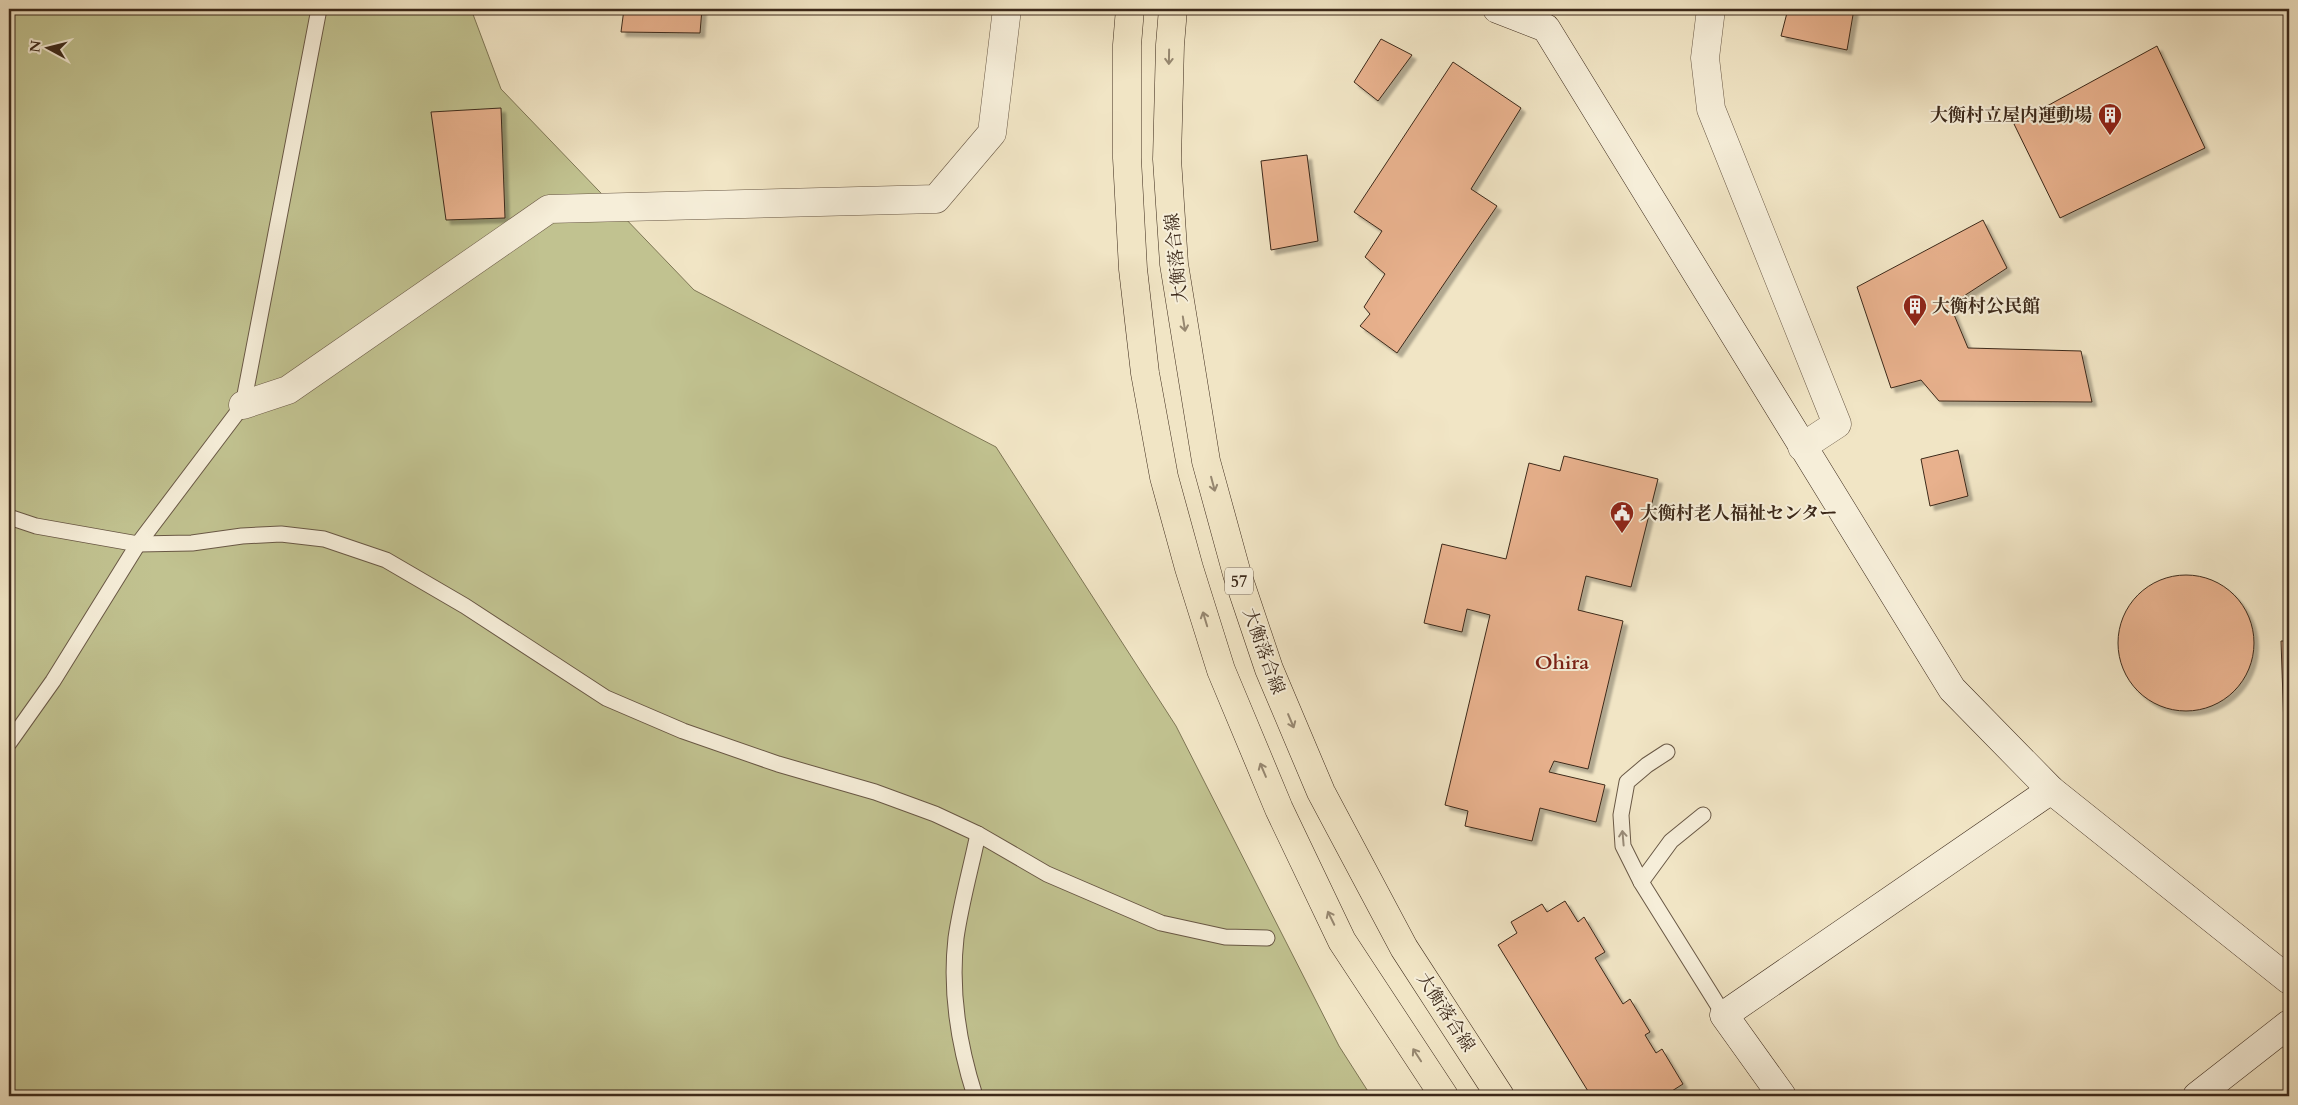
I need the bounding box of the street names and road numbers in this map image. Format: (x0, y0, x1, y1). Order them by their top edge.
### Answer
street label: 大衡落合線 (1159, 212, 1194, 304)
road number: 57 (1225, 568, 1253, 594)
street label: 大衡落合線 (1236, 605, 1291, 698)
street label: 大衡落合線 (1411, 968, 1481, 1057)

